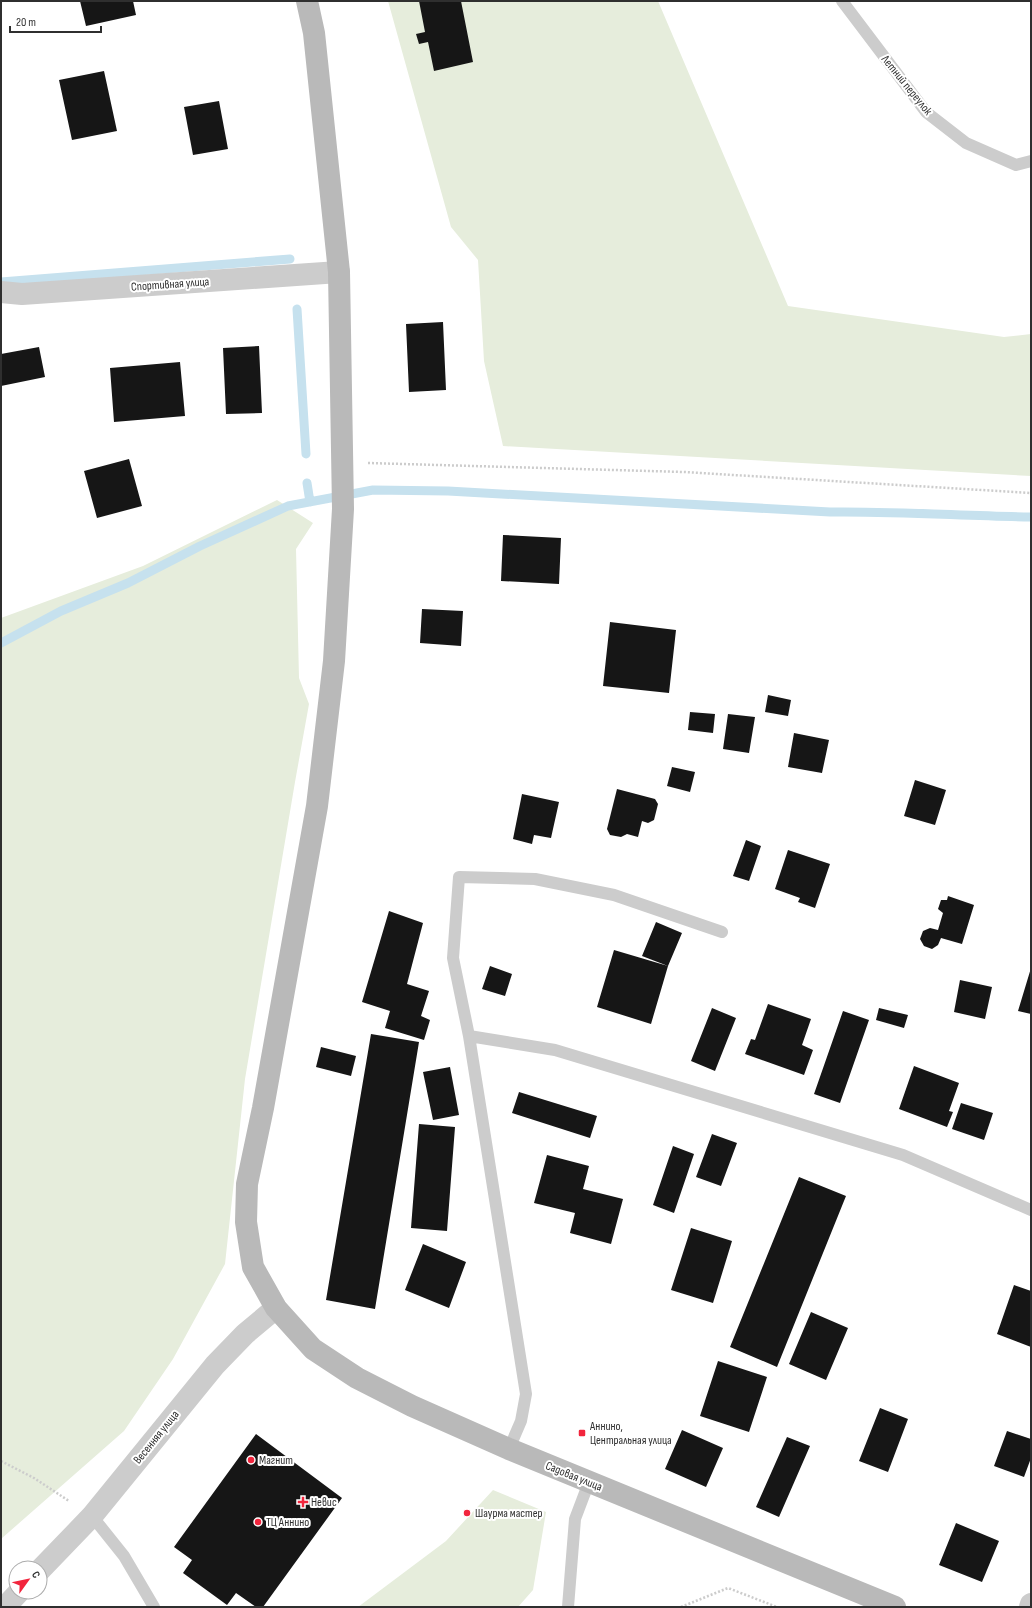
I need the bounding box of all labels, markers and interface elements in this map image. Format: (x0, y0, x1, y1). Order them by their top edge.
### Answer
scale bar (10, 8, 101, 34)
text: 20 m (16, 15, 36, 30)
street label: Летний переулок (877, 52, 936, 119)
street label: Спортивная улица (130, 274, 210, 295)
street label: Весенняя улица (130, 1407, 183, 1467)
place label: Аннино, Центральная улица (589, 1419, 672, 1448)
marker: Аннино, Центральная улица (577, 1428, 587, 1438)
place label: Магнит (259, 1453, 293, 1468)
marker: Магнит (246, 1455, 256, 1465)
street label: Садовая улица (543, 1458, 605, 1495)
place label: Невис (311, 1495, 337, 1510)
marker: Невис (298, 1497, 308, 1507)
place label: Шаурма мастер (475, 1506, 543, 1521)
marker: Шаурма мастер (462, 1508, 472, 1518)
place label: ТЦ Аннино (266, 1515, 309, 1530)
marker: ТЦ Аннино (253, 1517, 263, 1527)
north arrow (8, 1560, 48, 1600)
text: С (29, 1569, 43, 1581)

